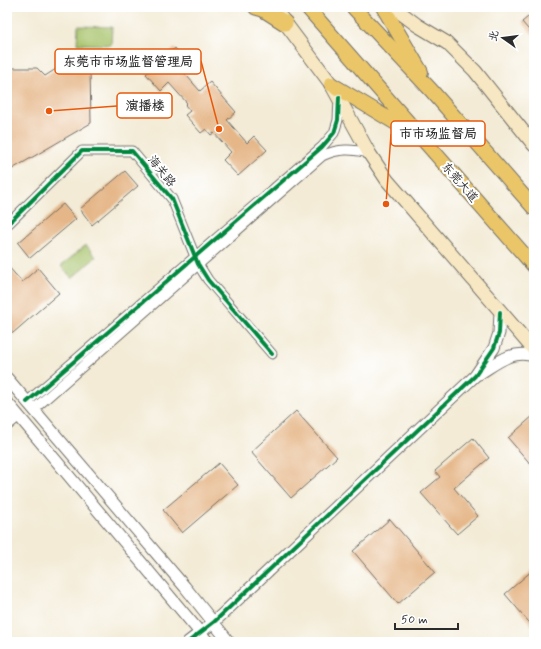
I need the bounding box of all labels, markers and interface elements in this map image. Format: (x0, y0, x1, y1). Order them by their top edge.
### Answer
north arrow (483, 18, 523, 58)
text: 北 (486, 29, 502, 43)
callout: 东莞市市场监督管理局 (55, 49, 201, 74)
text: 东莞市市场监督管理局 (63, 54, 193, 71)
callout: 演播楼 (117, 93, 172, 118)
text: 演播楼 (125, 98, 165, 115)
callout: 市市场监督局 (391, 121, 485, 146)
text: 市市场监督局 (399, 126, 477, 143)
street label: 海关路 (144, 153, 179, 191)
street label: 东莞大道 (437, 159, 481, 206)
scale bar (395, 605, 458, 631)
text: 50 m (401, 612, 428, 628)

